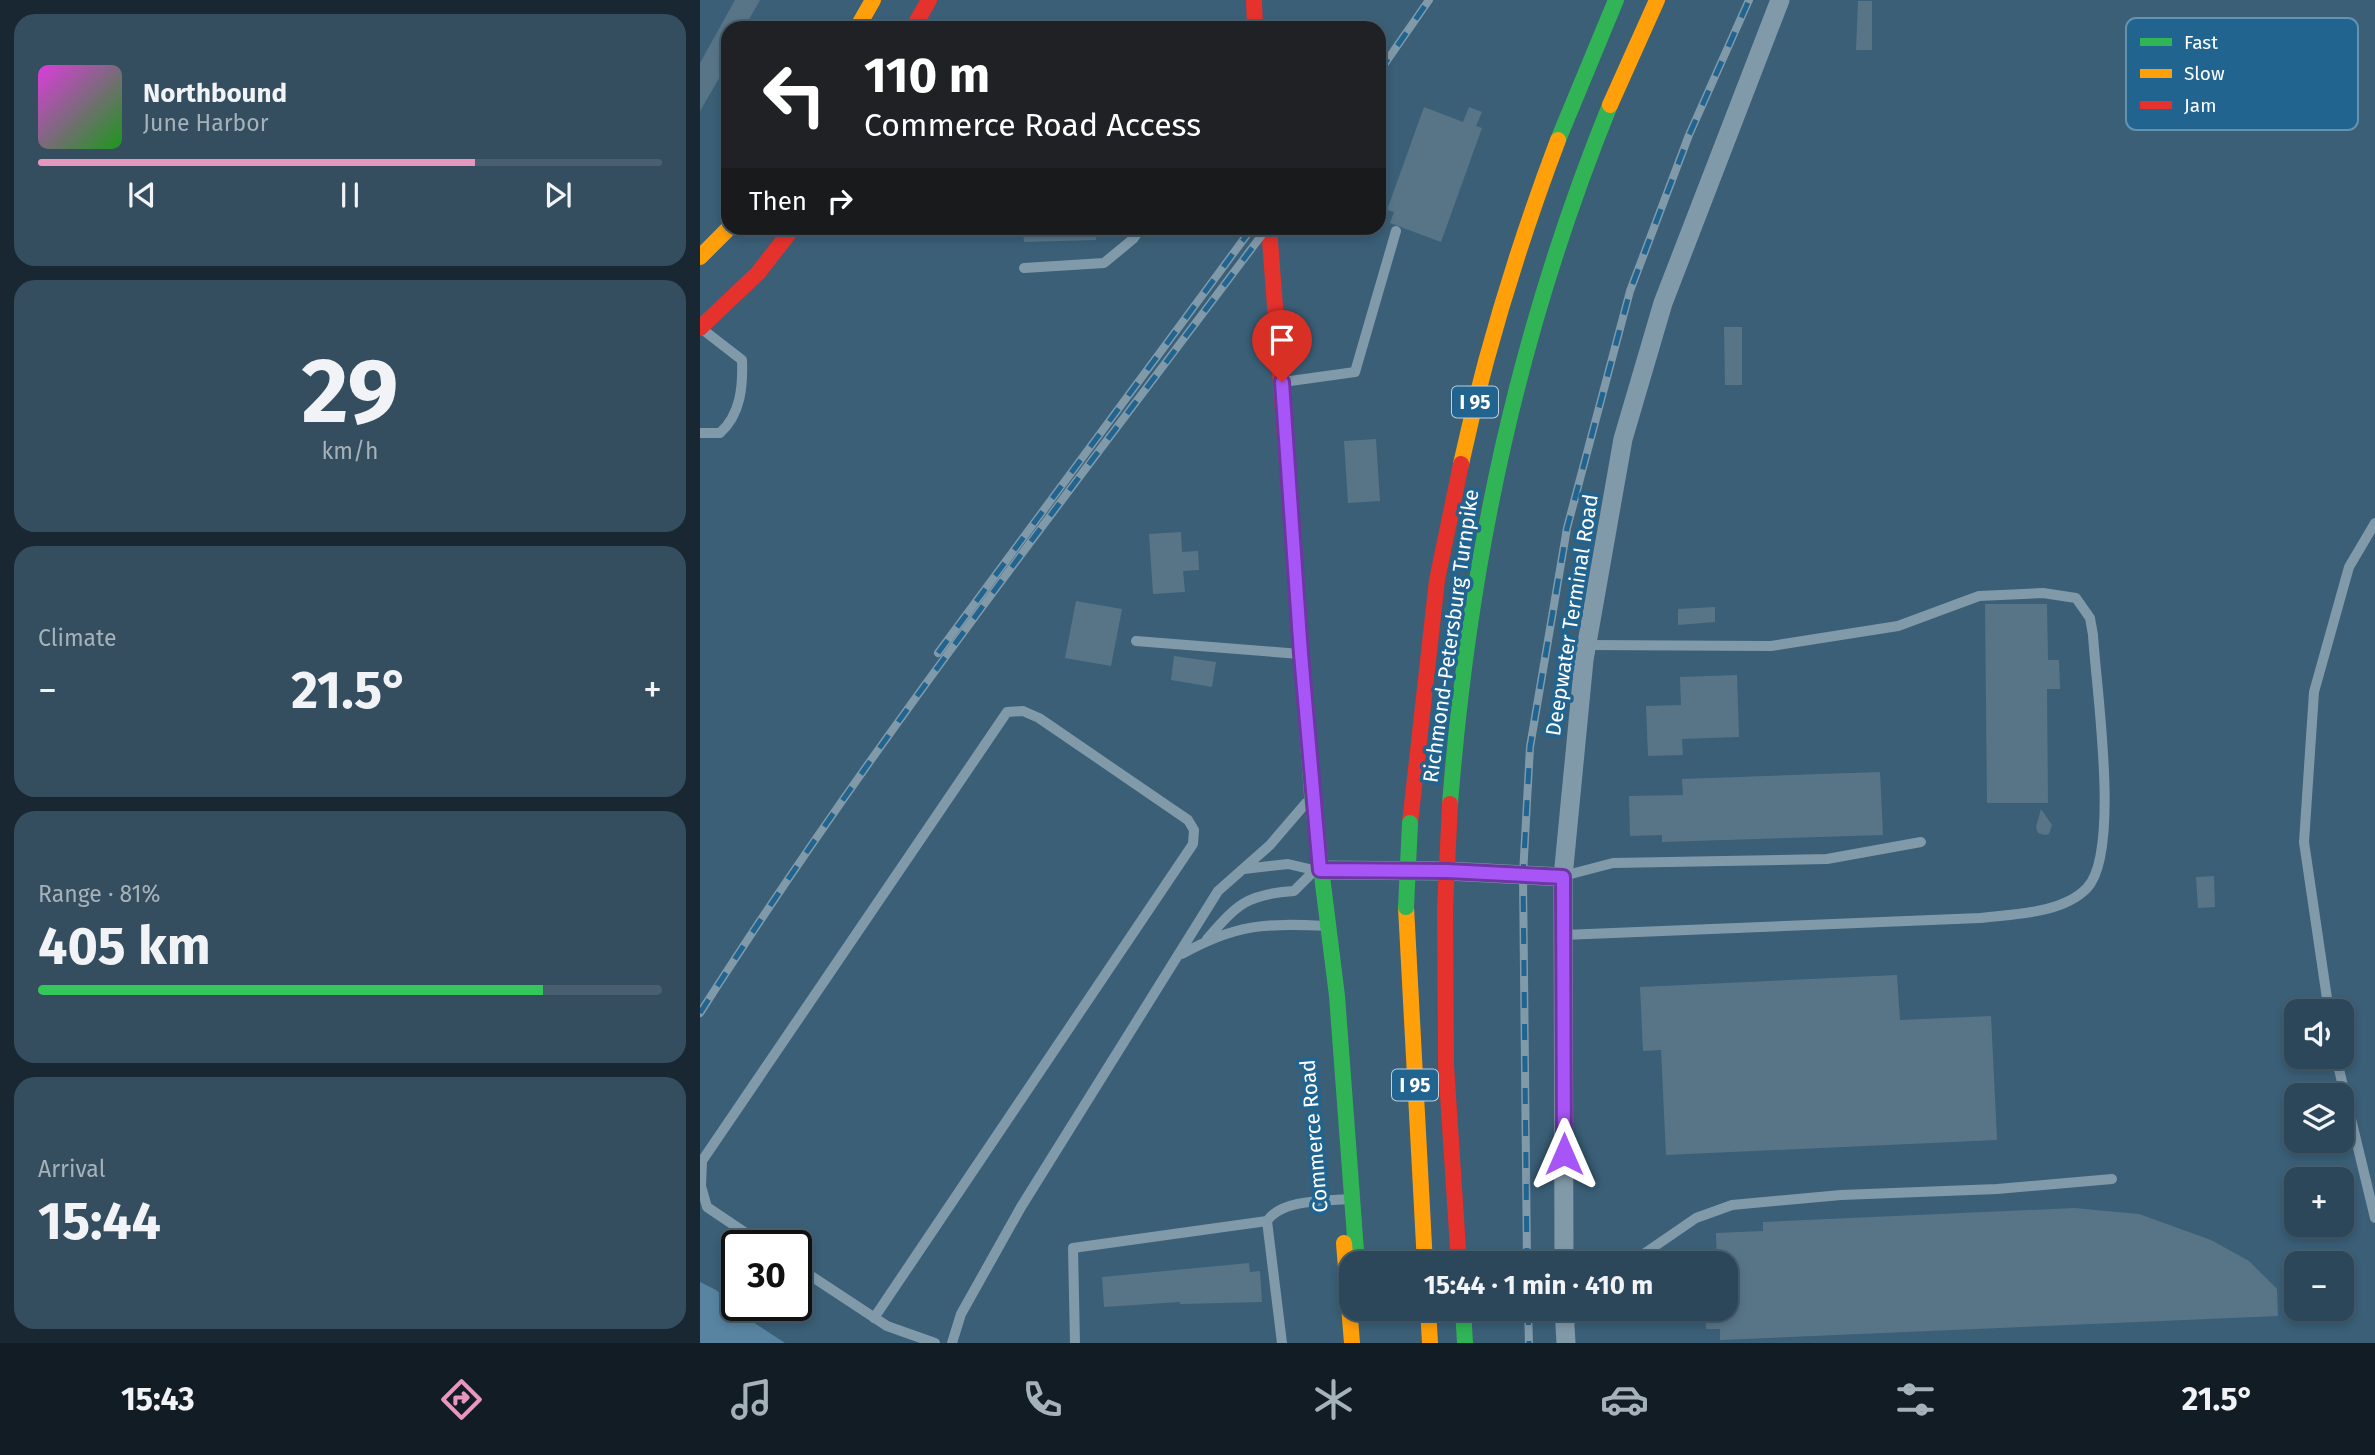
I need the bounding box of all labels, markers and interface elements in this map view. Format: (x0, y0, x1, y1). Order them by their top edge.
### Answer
legend (2126, 18, 2358, 130)
text: Fast (2184, 31, 2218, 54)
text: 110 m (864, 46, 990, 105)
icon: left (749, 49, 840, 140)
text: Slow (2184, 62, 2225, 85)
text: Northbound (143, 78, 287, 109)
text: Jam (2184, 94, 2216, 117)
text: Commerce Road Access (864, 106, 1201, 144)
text: June Harbor (143, 109, 269, 137)
icon: previous (123, 176, 161, 214)
icon: pause (331, 176, 369, 214)
icon: next (539, 176, 577, 214)
icon: right (821, 182, 859, 220)
text: Then (749, 186, 807, 217)
pin (1252, 310, 1312, 382)
icon: arrive (1263, 321, 1301, 359)
text: 29 (301, 337, 399, 446)
road number: I 95 (1452, 386, 1498, 418)
text: km/h (322, 437, 378, 465)
street label: Richmond-Petersburg Turnpike (1418, 488, 1484, 784)
street label: Deepwater Terminal Road (1540, 492, 1604, 738)
text: Climate (38, 624, 117, 652)
text: 21.5° (291, 659, 409, 722)
text: − (38, 667, 57, 713)
text: + (643, 667, 662, 713)
text: Range · 81% (38, 880, 160, 908)
text: 405 km (38, 915, 211, 978)
map controls (2284, 999, 2354, 1321)
button: sound (2284, 999, 2354, 1069)
street label: Commerce Road (1294, 1058, 1334, 1214)
road number: I 95 (1392, 1070, 1438, 1100)
button: layers (2284, 1083, 2354, 1153)
position arrow (1527, 1117, 1601, 1191)
text: Arrival (38, 1155, 105, 1183)
button: + (2284, 1167, 2354, 1237)
text: 15:44 (38, 1190, 161, 1253)
speed limit sign: 30 (721, 1230, 812, 1321)
button: − (2284, 1251, 2354, 1321)
text: 15:44 · 1 min · 410 m (1424, 1270, 1653, 1301)
icon: directions (437, 1375, 486, 1424)
icon: music (727, 1375, 776, 1424)
icon: phone (1018, 1375, 1067, 1424)
icon: climate (1309, 1375, 1358, 1424)
icon: car (1600, 1375, 1649, 1424)
icon: filters (1891, 1375, 1940, 1424)
text: 15:43 (121, 1380, 195, 1418)
text: 21.5° (2182, 1380, 2254, 1418)

